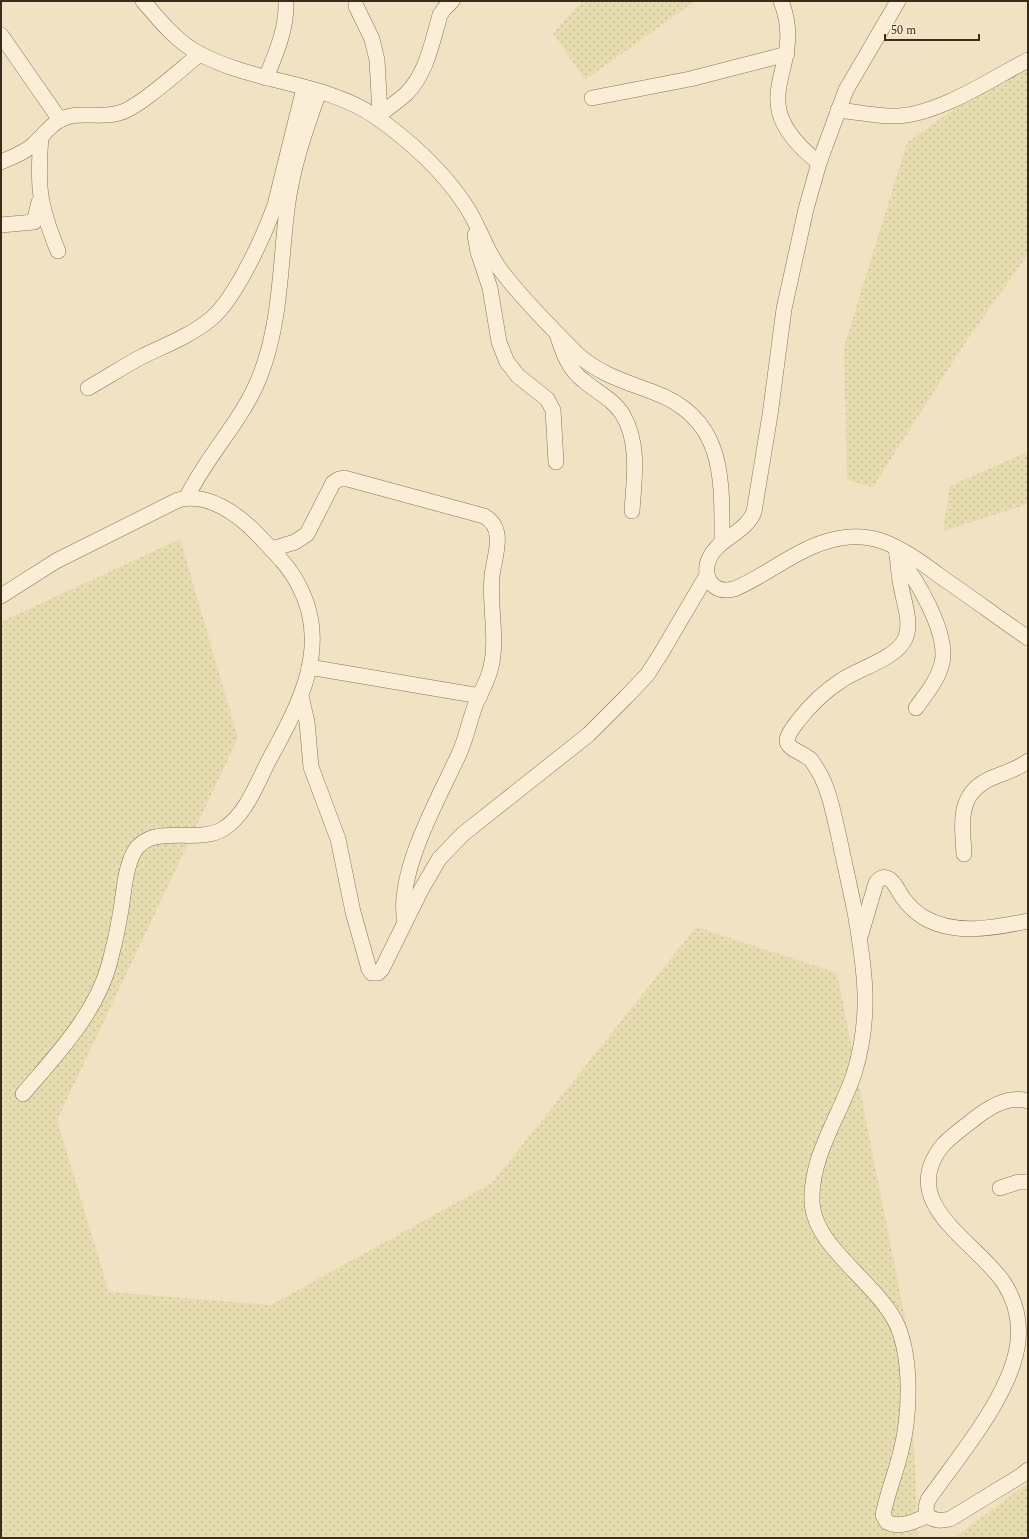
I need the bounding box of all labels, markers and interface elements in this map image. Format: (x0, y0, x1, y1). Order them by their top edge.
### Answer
scale bar (885, 16, 979, 42)
text: 50 m (891, 21, 916, 40)

